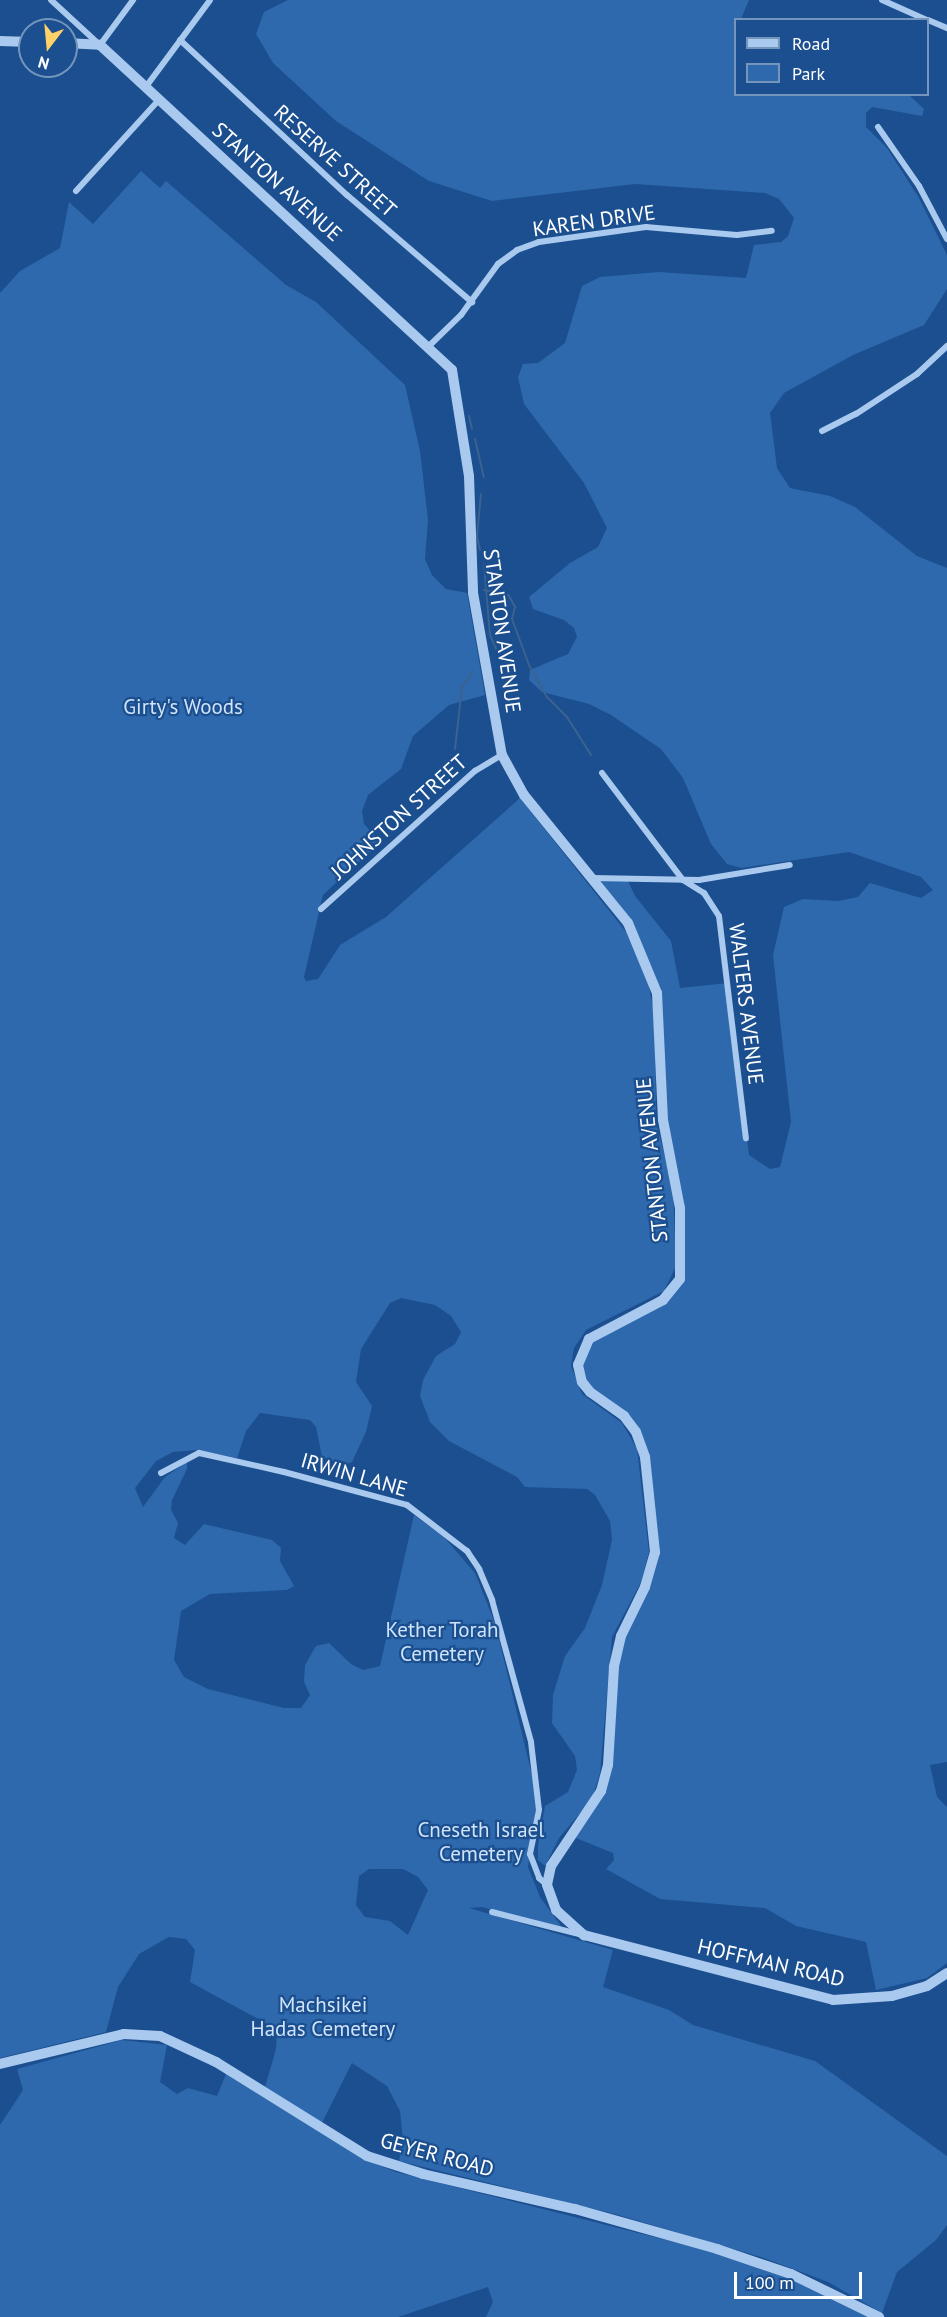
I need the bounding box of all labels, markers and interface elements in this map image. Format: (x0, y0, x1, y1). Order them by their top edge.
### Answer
north arrow (18, 18, 78, 78)
legend (734, 18, 929, 96)
text: Road (792, 32, 830, 55)
text: N (36, 52, 51, 74)
text: Park (792, 62, 825, 85)
street label: RESERVE STREET (269, 99, 401, 223)
street label: STANTON AVENUE (207, 117, 347, 247)
street label: KAREN DRIVE (531, 200, 657, 242)
street label: STANTON AVENUE (478, 547, 526, 715)
park label: Girty's Woods (123, 694, 243, 720)
street label: JOHNSTON STREET (326, 749, 472, 885)
street label: WALTERS AVENUE (724, 921, 768, 1087)
street label: STANTON AVENUE (631, 1076, 673, 1244)
street label: IRWIN LANE (298, 1448, 410, 1502)
park label: Kether Torah Cemetery (385, 1617, 499, 1667)
park label: Cneseth Israel Cemetery (418, 1817, 544, 1867)
street label: HOFFMAN ROAD (695, 1934, 847, 1992)
park label: Machsikei Hadas Cemetery (251, 1992, 395, 2042)
street label: GEYER ROAD (377, 2128, 497, 2182)
scale bar (737, 2260, 864, 2298)
text: 100 m (745, 2271, 794, 2294)

